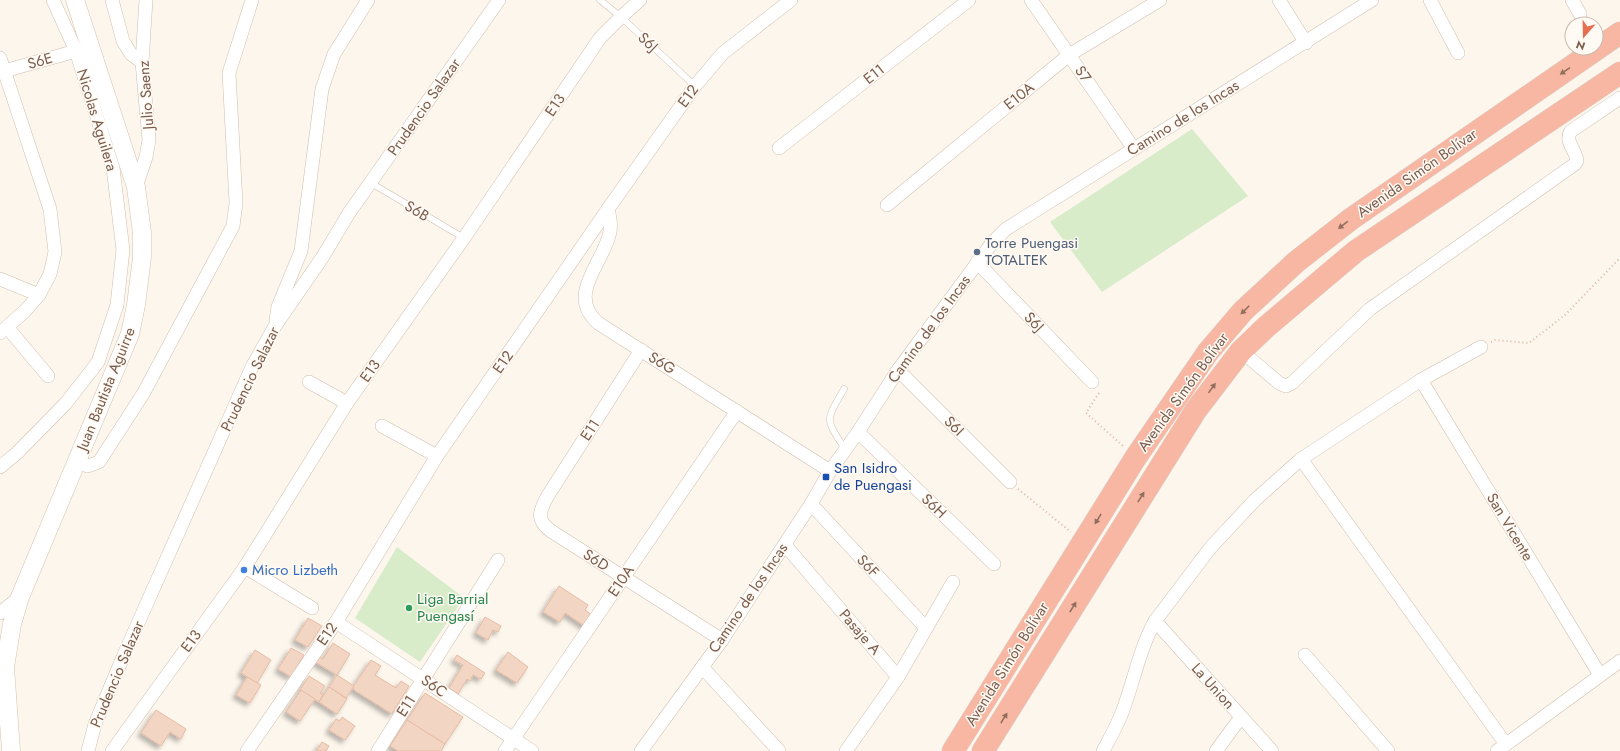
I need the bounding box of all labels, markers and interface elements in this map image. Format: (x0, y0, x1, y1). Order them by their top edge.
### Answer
north arrow (1564, 16, 1604, 56)
street label: S6J (633, 27, 663, 57)
text: N (1574, 36, 1587, 54)
street label: S6E (25, 47, 55, 75)
street label: Prudencio Salazar (382, 53, 466, 160)
street label: Julio Saenz (133, 59, 160, 132)
street label: E11 (859, 59, 889, 89)
street label: S7 (1069, 61, 1097, 87)
street label: Nicolas Aguilera (71, 66, 123, 174)
one-way arrow (1559, 67, 1570, 75)
street label: Camino de los Incas (1123, 75, 1243, 161)
street label: E10A (999, 77, 1039, 115)
street label: E12 (672, 80, 704, 112)
street label: E13 (539, 89, 571, 121)
street label: Avenida Simón Bolívar (1352, 123, 1482, 223)
street label: S6B (401, 195, 433, 227)
one-way arrow (1338, 221, 1349, 229)
place label: Torre Puengasi TOTALTEK (985, 232, 1078, 271)
marker: Torre Puengasi TOTALTEK (972, 247, 982, 257)
street label: Camino de los Incas (882, 271, 976, 387)
one-way arrow (1240, 305, 1250, 315)
street label: S6J (1019, 307, 1049, 337)
street label: Prudencio Salazar (215, 322, 285, 435)
street label: Juan Bautista Aguirre (70, 324, 141, 456)
street label: Avenida Simón Bolívar (1132, 327, 1234, 456)
street label: E12 (487, 346, 519, 378)
street label: S6G (644, 346, 680, 380)
street label: E13 (354, 355, 386, 387)
one-way arrow (1208, 383, 1216, 393)
street label: S6I (939, 411, 969, 441)
street label: E11 (575, 415, 605, 445)
place label: San Isidro de Puengasi (834, 457, 912, 496)
marker: San Isidro de Puengasi (821, 472, 831, 482)
street label: S6H (916, 489, 952, 523)
street label: San Vicente (1481, 489, 1539, 565)
one-way arrow (1138, 491, 1145, 503)
one-way arrow (1094, 514, 1102, 524)
street label: Camino de los Incas (703, 539, 793, 657)
street label: S6D (579, 544, 613, 576)
street label: S6F (852, 550, 884, 582)
place label: Micro Lizbeth (252, 559, 338, 581)
street label: E10A (602, 561, 640, 601)
marker: Micro Lizbeth (239, 565, 249, 575)
place label: Liga Barrial Puengasí (417, 588, 488, 627)
street label: Avenida Simón Bolívar (960, 597, 1055, 730)
one-way arrow (1069, 602, 1076, 613)
marker: Liga Barrial Puengasí (404, 603, 414, 613)
street label: Pasaje A (834, 604, 886, 660)
street label: Prudencio Salazar (85, 616, 150, 731)
street label: E12 (311, 618, 343, 650)
street label: E13 (175, 625, 207, 657)
street label: La Union (1186, 658, 1240, 714)
street label: S6C (417, 669, 451, 703)
street label: E11 (391, 691, 421, 721)
one-way arrow (1000, 713, 1008, 723)

